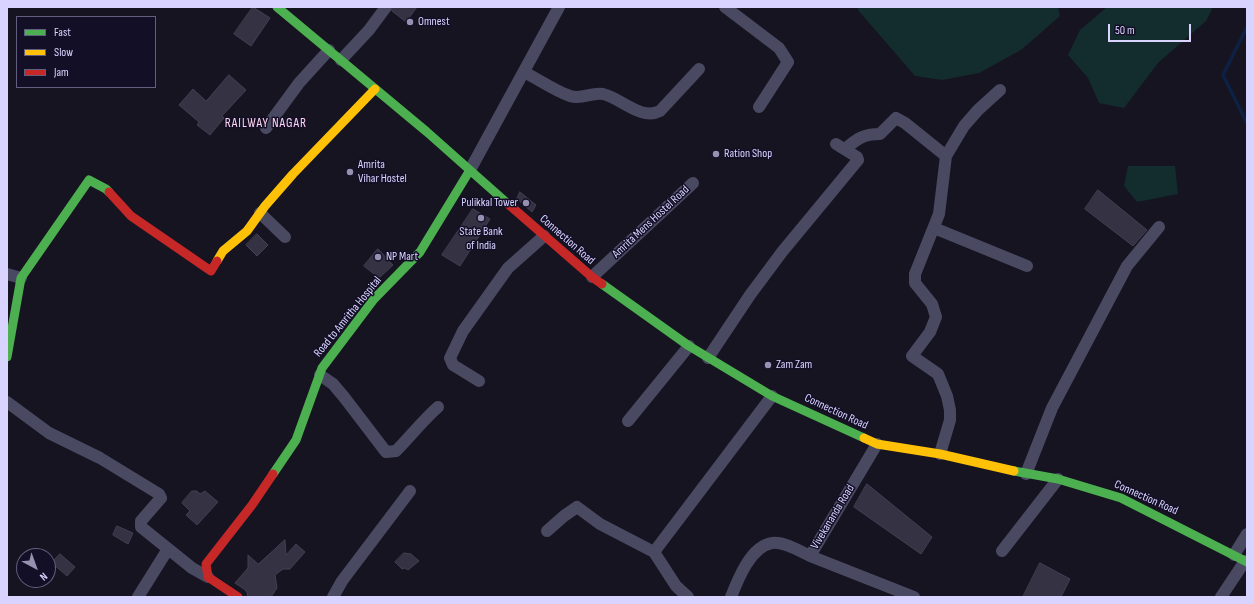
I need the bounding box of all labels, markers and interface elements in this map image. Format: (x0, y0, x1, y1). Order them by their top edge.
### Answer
place label: Omnest (418, 15, 450, 29)
legend (16, 16, 156, 88)
scale bar (1110, 16, 1193, 42)
marker: Omnest (405, 17, 415, 27)
text: 50 m (1115, 23, 1135, 38)
text: Fast (54, 25, 71, 40)
text: Slow (54, 45, 73, 60)
text: Jam (54, 65, 69, 80)
district label: RAILWAY NAGAR (225, 116, 307, 132)
place label: Ration Shop (724, 147, 772, 161)
marker: Ration Shop (711, 149, 721, 159)
place label: Amrita Vihar Hostel (358, 158, 407, 186)
marker: Amrita Vihar Hostel (345, 167, 355, 177)
street label: Amrita Mens Hostel Road (609, 183, 693, 261)
place label: Pulikkal Tower (461, 196, 518, 210)
marker: Pulikkal Tower (521, 198, 531, 208)
street label: Connection Road (536, 212, 598, 268)
marker: State Bank of India (476, 213, 486, 223)
place label: State Bank of India (459, 225, 503, 253)
place label: NP Mart (386, 250, 418, 264)
marker: NP Mart (373, 252, 383, 262)
street label: Road to Amritha Hospital (311, 274, 385, 360)
place label: Zam Zam (776, 358, 812, 372)
marker: Zam Zam (763, 360, 773, 370)
street label: Connection Road (802, 391, 870, 433)
street label: Connection Road (1112, 478, 1180, 518)
street label: Vivekananda Road (808, 482, 858, 552)
north arrow (16, 548, 56, 588)
text: N (37, 570, 50, 584)

